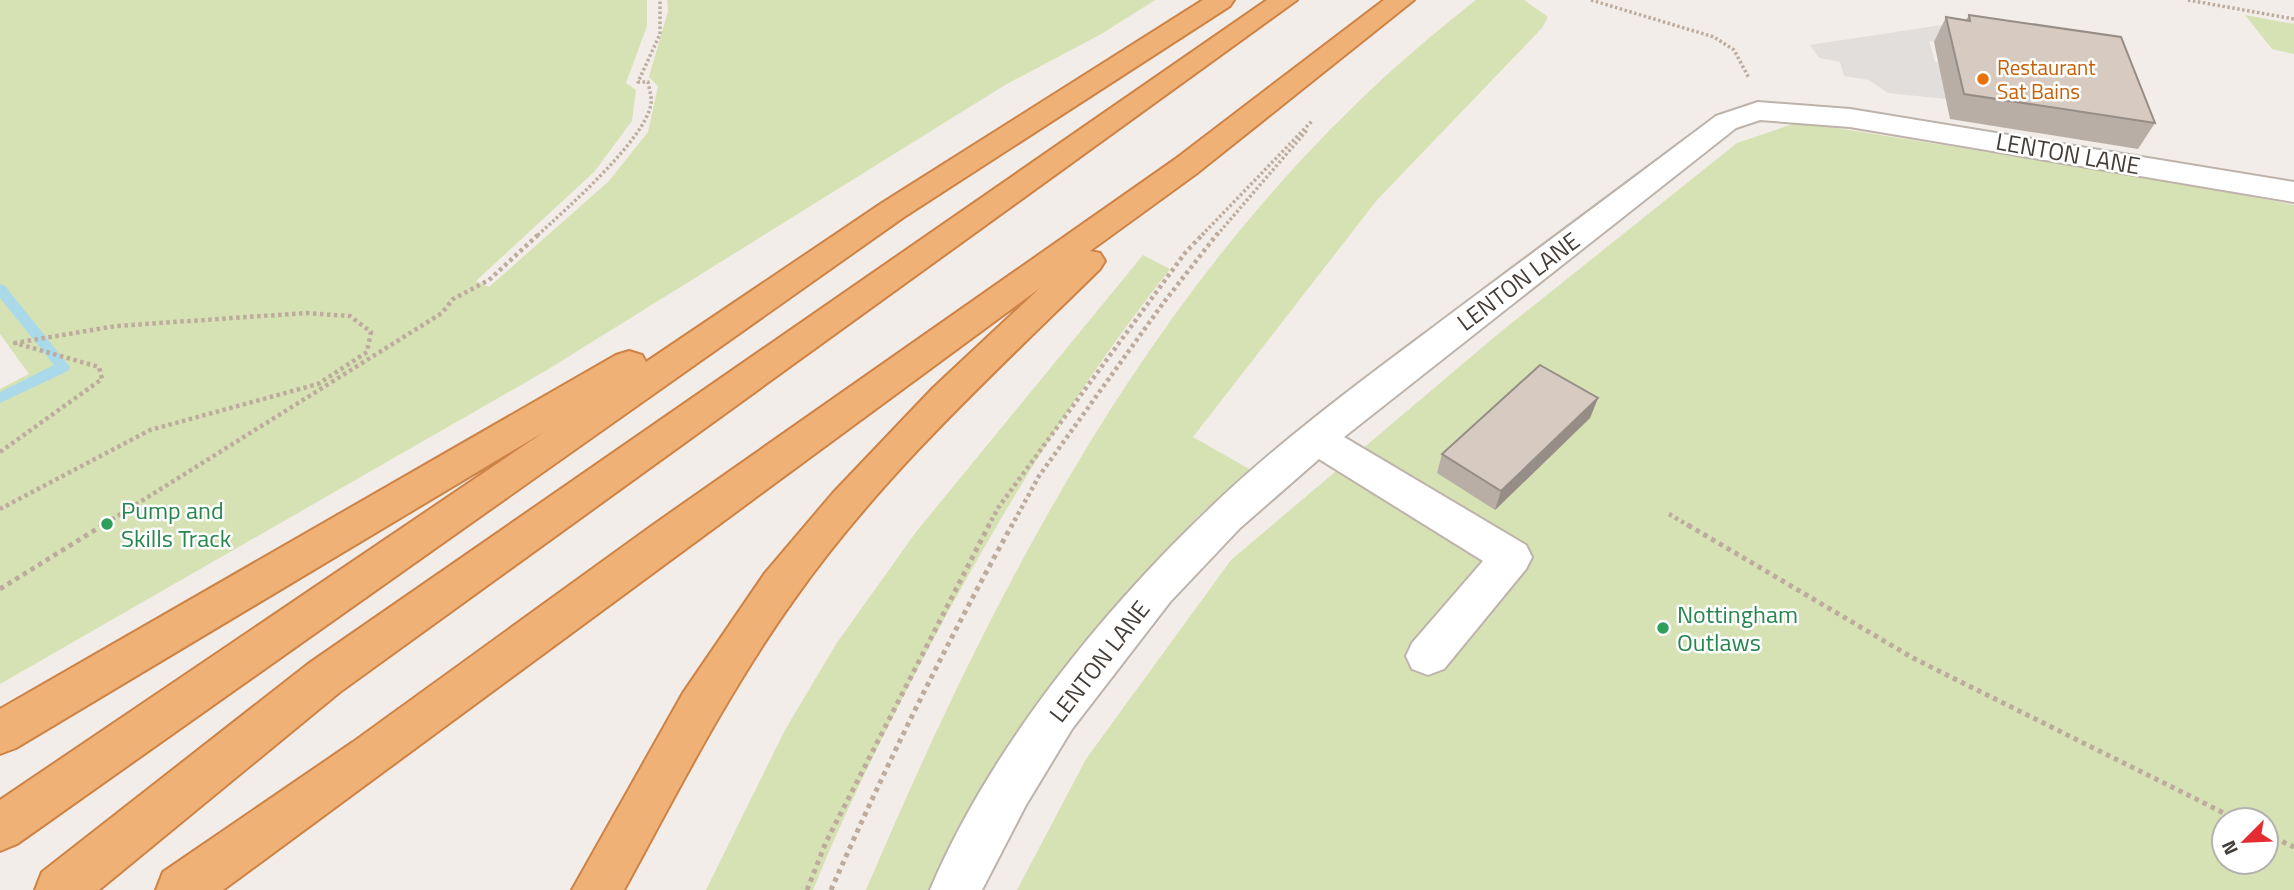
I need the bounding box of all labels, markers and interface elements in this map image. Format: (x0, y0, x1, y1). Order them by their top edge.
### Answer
place label: Restaurant Sat Bains (1997, 51, 2096, 107)
marker: Restaurant Sat Bains (1975, 71, 1991, 87)
street label: LENTON LANE (1993, 123, 2143, 183)
street label: LENTON LANE (1449, 223, 1587, 339)
place label: Pump and Skills Track (121, 492, 232, 556)
marker: Pump and Skills Track (99, 516, 115, 532)
street label: LENTON LANE (1040, 592, 1158, 730)
place label: Nottingham Outlaws (1677, 596, 1798, 660)
marker: Nottingham Outlaws (1655, 620, 1671, 636)
north arrow (2210, 806, 2280, 876)
text: N (2213, 836, 2245, 860)

